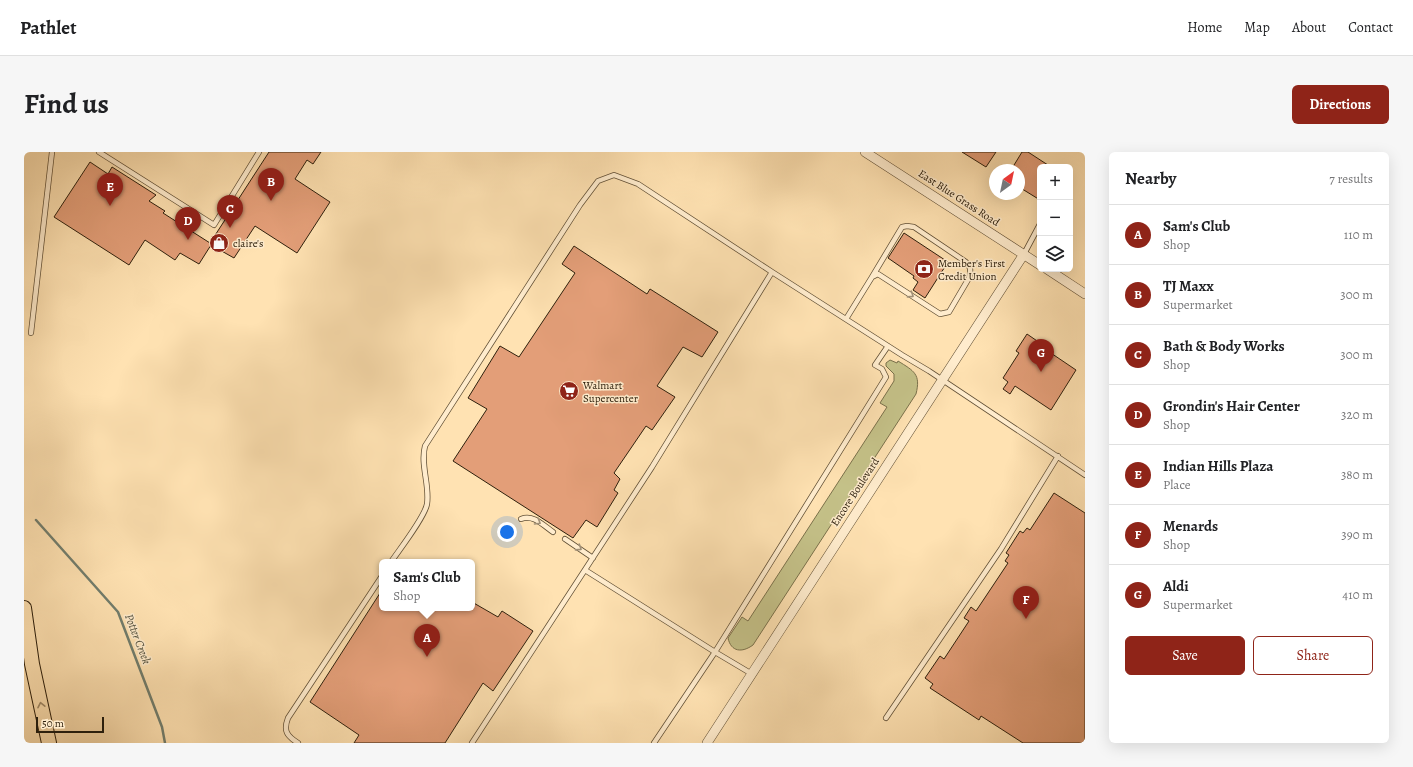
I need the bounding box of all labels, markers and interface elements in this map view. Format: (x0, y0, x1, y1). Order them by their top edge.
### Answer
text: Pathlet (20, 15, 76, 41)
text: Home (1187, 18, 1222, 37)
text: Map (1244, 18, 1270, 37)
text: About (1292, 18, 1326, 37)
text: Contact (1348, 18, 1393, 37)
text: Find us (24, 85, 109, 123)
button: Directions (1292, 85, 1389, 124)
north arrow (989, 164, 1025, 200)
map controls (1037, 164, 1073, 272)
button: + (1037, 164, 1073, 200)
street label: East Blue Grass Road (915, 166, 1003, 230)
text: Nearby (1125, 167, 1176, 190)
pin: B (258, 168, 284, 201)
text: 7 results (1329, 170, 1373, 187)
pin: E (97, 173, 123, 206)
pin: C (217, 195, 243, 228)
button: − (1037, 200, 1073, 236)
pin: D (175, 207, 201, 240)
text: Sam's Club (1163, 216, 1230, 236)
text: A (1134, 226, 1142, 243)
text: 110 m (1344, 226, 1373, 243)
shop icon: claire's (208, 232, 230, 254)
place label: claire's (233, 236, 263, 251)
button: layers (1037, 236, 1073, 272)
text: Shop (1163, 236, 1190, 253)
place label: Member's First Credit Union (938, 256, 1006, 284)
bank icon: Member's First Credit Union (913, 258, 935, 280)
text: TJ Maxx (1163, 276, 1214, 296)
text: B (1134, 286, 1142, 303)
text: 300 m (1340, 286, 1373, 303)
one-way arrow (907, 290, 914, 298)
text: Supermarket (1163, 296, 1233, 313)
text: Bath & Body Works (1163, 336, 1285, 356)
pin: G (1028, 339, 1054, 372)
text: C (1134, 346, 1142, 363)
text: 300 m (1340, 346, 1373, 363)
text: Shop (1163, 356, 1190, 373)
place label: Walmart Supercenter (582, 378, 638, 406)
supermarket icon: Walmart Supercenter (558, 380, 580, 402)
text: Grondin's Hair Center (1163, 396, 1300, 416)
text: D (1133, 406, 1143, 423)
text: 320 m (1341, 406, 1373, 423)
text: Shop (1163, 416, 1190, 433)
street label: Encore Boulevard (827, 455, 883, 529)
text: Indian Hills Plaza (1163, 456, 1274, 476)
text: E (1134, 466, 1142, 483)
text: 380 m (1341, 466, 1373, 483)
text: Place (1163, 476, 1191, 493)
text: Menards (1163, 516, 1218, 536)
one-way arrow (534, 517, 541, 524)
your location (497, 522, 517, 542)
text: F (1135, 526, 1141, 543)
text: 390 m (1341, 526, 1373, 543)
text: Shop (1163, 536, 1190, 553)
one-way arrow (575, 544, 582, 551)
popup (379, 559, 475, 611)
text: Sam's Club (393, 567, 461, 587)
text: Aldi (1163, 576, 1189, 596)
pin: F (1013, 586, 1039, 619)
text: G (1134, 586, 1142, 603)
text: 410 m (1342, 586, 1373, 603)
text: Shop (393, 587, 420, 604)
text: Supermarket (1163, 596, 1233, 613)
water label: Potter Creek (121, 611, 155, 667)
pin: A (414, 624, 440, 657)
button: Save (1125, 636, 1245, 675)
button: Share (1253, 636, 1373, 675)
one-way arrow (37, 702, 45, 708)
scale bar (36, 715, 104, 734)
text: 50 m (42, 716, 64, 731)

